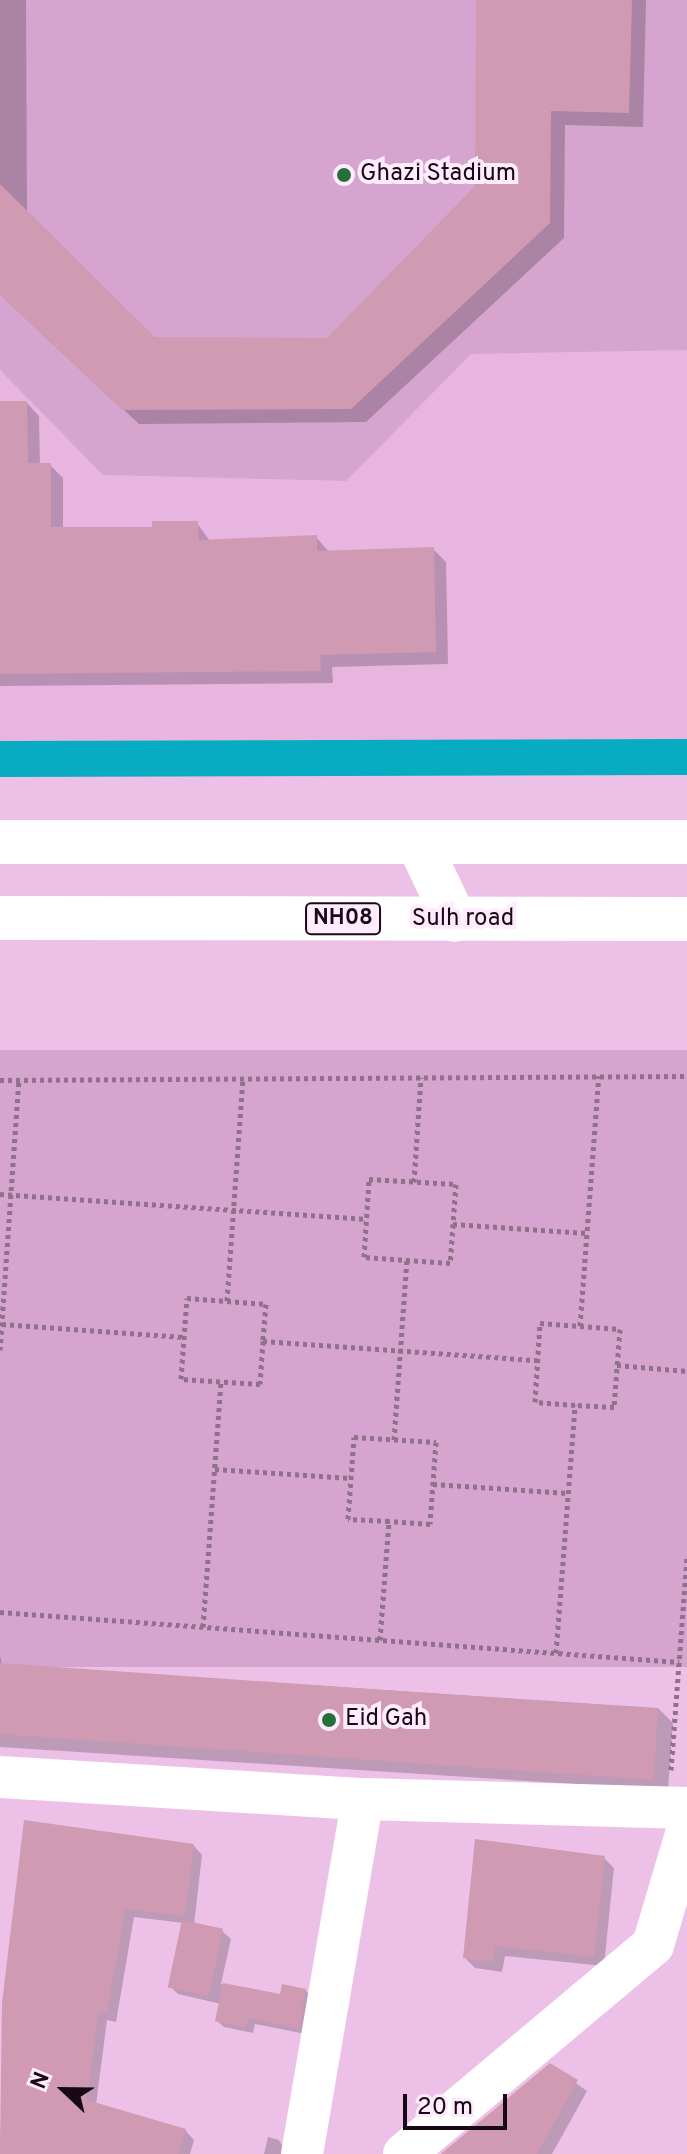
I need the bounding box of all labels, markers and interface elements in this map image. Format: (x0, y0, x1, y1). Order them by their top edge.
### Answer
place label: Ghazi Stadium (360, 161, 516, 189)
marker: Ghazi Stadium (335, 166, 353, 184)
road number: NH08 (305, 901, 381, 937)
street label: Sulh road (412, 906, 514, 934)
place label: Eid Gah (345, 1706, 427, 1734)
marker: Eid Gah (320, 1711, 338, 1729)
north arrow (24, 2050, 104, 2130)
text: N (26, 2068, 57, 2093)
scale bar (407, 2078, 511, 2128)
text: 20 m (417, 2093, 473, 2123)

